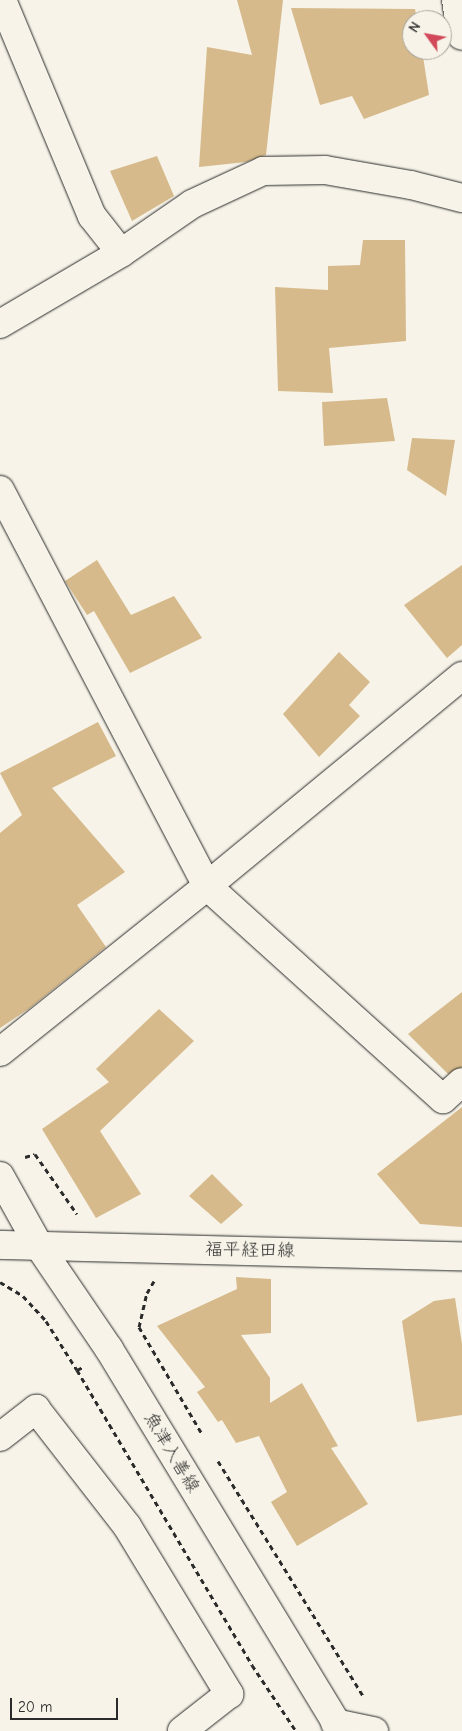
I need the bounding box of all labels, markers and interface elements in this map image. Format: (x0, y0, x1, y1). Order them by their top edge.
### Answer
north arrow (402, 10, 452, 60)
text: N (405, 19, 424, 36)
street label: 福平経田線 (205, 1239, 295, 1263)
street label: 魚津入善線 (139, 1409, 203, 1497)
scale bar (12, 1688, 120, 1720)
text: 20 m (18, 1698, 52, 1716)

